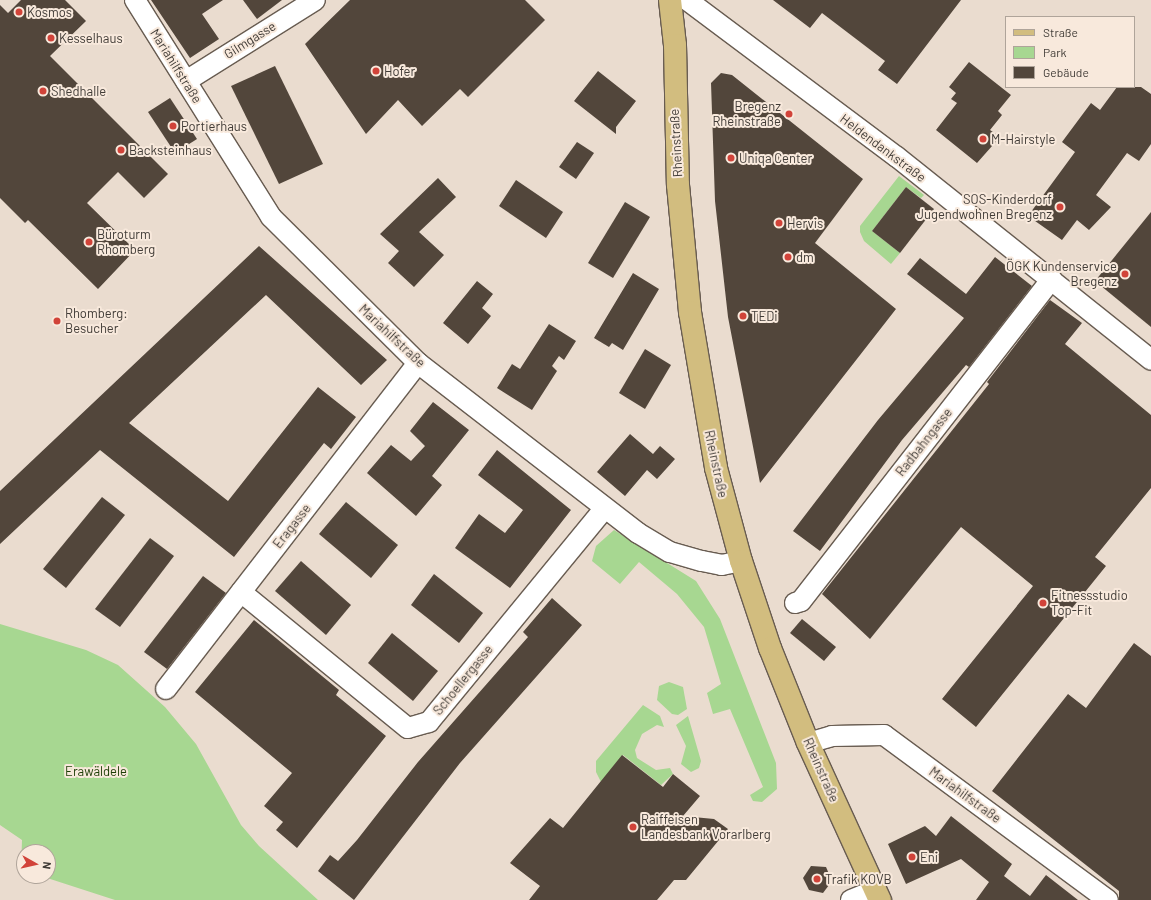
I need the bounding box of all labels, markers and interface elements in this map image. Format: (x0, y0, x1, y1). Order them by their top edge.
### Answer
place label: Kosmos (27, 4, 72, 20)
marker: Kosmos (14, 7, 24, 17)
legend (1005, 16, 1135, 88)
street label: Gilmgasse (221, 18, 279, 62)
text: Straße (1043, 25, 1078, 39)
street label: Mariahilfstraße (147, 26, 205, 106)
place label: Kesselhaus (59, 30, 123, 46)
marker: Kesselhaus (46, 33, 56, 43)
text: Park (1043, 45, 1067, 59)
place label: Hofer (384, 63, 415, 79)
text: Gebäude (1043, 65, 1089, 79)
marker: Hofer (371, 66, 381, 76)
place label: Shedhalle (51, 83, 106, 99)
marker: Shedhalle (38, 86, 48, 96)
place label: Bregenz Rheinstraße (712, 99, 781, 130)
street label: Rheinstraße (666, 108, 686, 178)
marker: Bregenz Rheinstraße (784, 109, 794, 119)
street label: Heldendankstraße (837, 111, 929, 185)
place label: Portierhaus (181, 118, 247, 134)
marker: Portierhaus (168, 121, 178, 131)
place label: M-Hairstyle (991, 131, 1055, 147)
marker: M-Hairstyle (978, 134, 988, 144)
place label: Backsteinhaus (129, 142, 212, 158)
marker: Backsteinhaus (116, 145, 126, 155)
place label: Uniqa Center (739, 150, 812, 166)
marker: Uniqa Center (726, 153, 736, 163)
place label: SOS-Kinderdorf Jugendwohnen Bregenz (917, 192, 1052, 223)
marker: SOS-Kinderdorf Jugendwohnen Bregenz (1055, 202, 1065, 212)
place label: Hervis (787, 215, 823, 231)
marker: Hervis (774, 218, 784, 228)
place label: Büroturm Rhomberg (97, 227, 155, 258)
marker: Büroturm Rhomberg (84, 237, 94, 247)
place label: dm (796, 249, 814, 265)
marker: dm (783, 252, 793, 262)
place label: ÖGK Kundenservice Bregenz (1006, 259, 1117, 290)
marker: ÖGK Kundenservice Bregenz (1120, 269, 1130, 279)
street label: Mariahilfstraße (356, 301, 428, 371)
place label: Rhomberg: Besucher (65, 306, 128, 337)
place label: TEDi (751, 308, 778, 324)
marker: TEDi (738, 311, 748, 321)
marker: Rhomberg: Besucher (52, 316, 62, 326)
street label: Radbahngasse (893, 405, 955, 479)
street label: Rheinstraße (701, 429, 731, 499)
street label: Eragasse (270, 501, 314, 551)
place label: Fitnessstudio Top-Fit (1051, 588, 1128, 619)
marker: Fitnessstudio Top-Fit (1038, 598, 1048, 608)
street label: Schoellergasse (430, 642, 496, 718)
street label: Rheinstraße (800, 735, 842, 805)
park label: Erawäldele (65, 763, 127, 779)
street label: Mariahilfstraße (926, 764, 1004, 826)
place label: Raiffeisen Landesbank Vorarlberg (641, 812, 771, 843)
marker: Raiffeisen Landesbank Vorarlberg (628, 822, 638, 832)
north arrow (16, 844, 56, 884)
place label: Eni (920, 849, 938, 865)
marker: Eni (907, 852, 917, 862)
text: N (40, 861, 54, 870)
place label: Trafik KOVB (825, 871, 892, 887)
marker: Trafik KOVB (812, 874, 822, 884)

